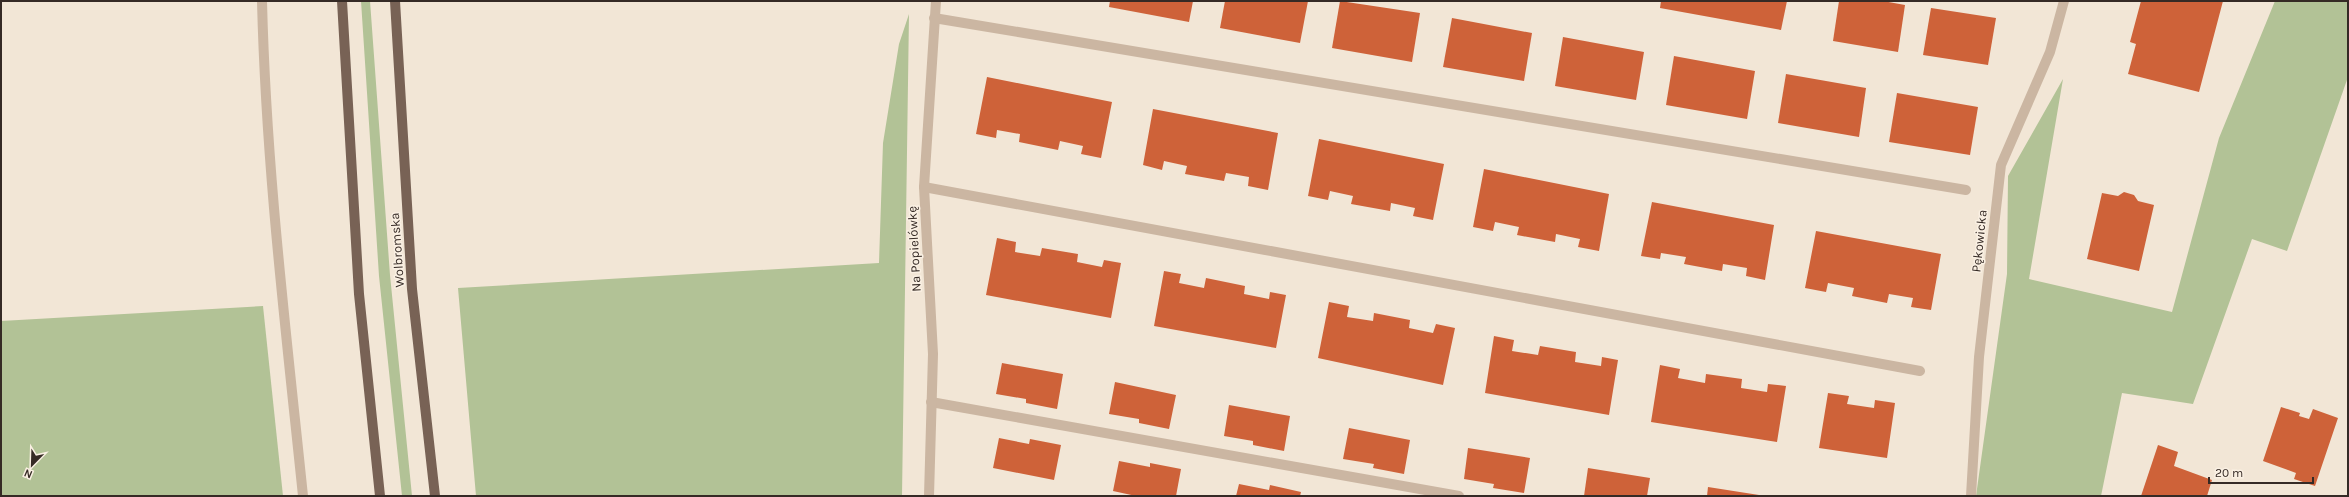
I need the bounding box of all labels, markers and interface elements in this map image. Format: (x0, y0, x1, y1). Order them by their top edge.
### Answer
street label: Na Popielówkę (904, 205, 924, 292)
street label: Pękowicka (1968, 209, 1990, 273)
street label: Wolbromska (387, 212, 407, 288)
north arrow (12, 445, 52, 485)
scale bar (2209, 459, 2313, 485)
text: N (22, 466, 34, 481)
text: 20 m (2215, 466, 2243, 480)

